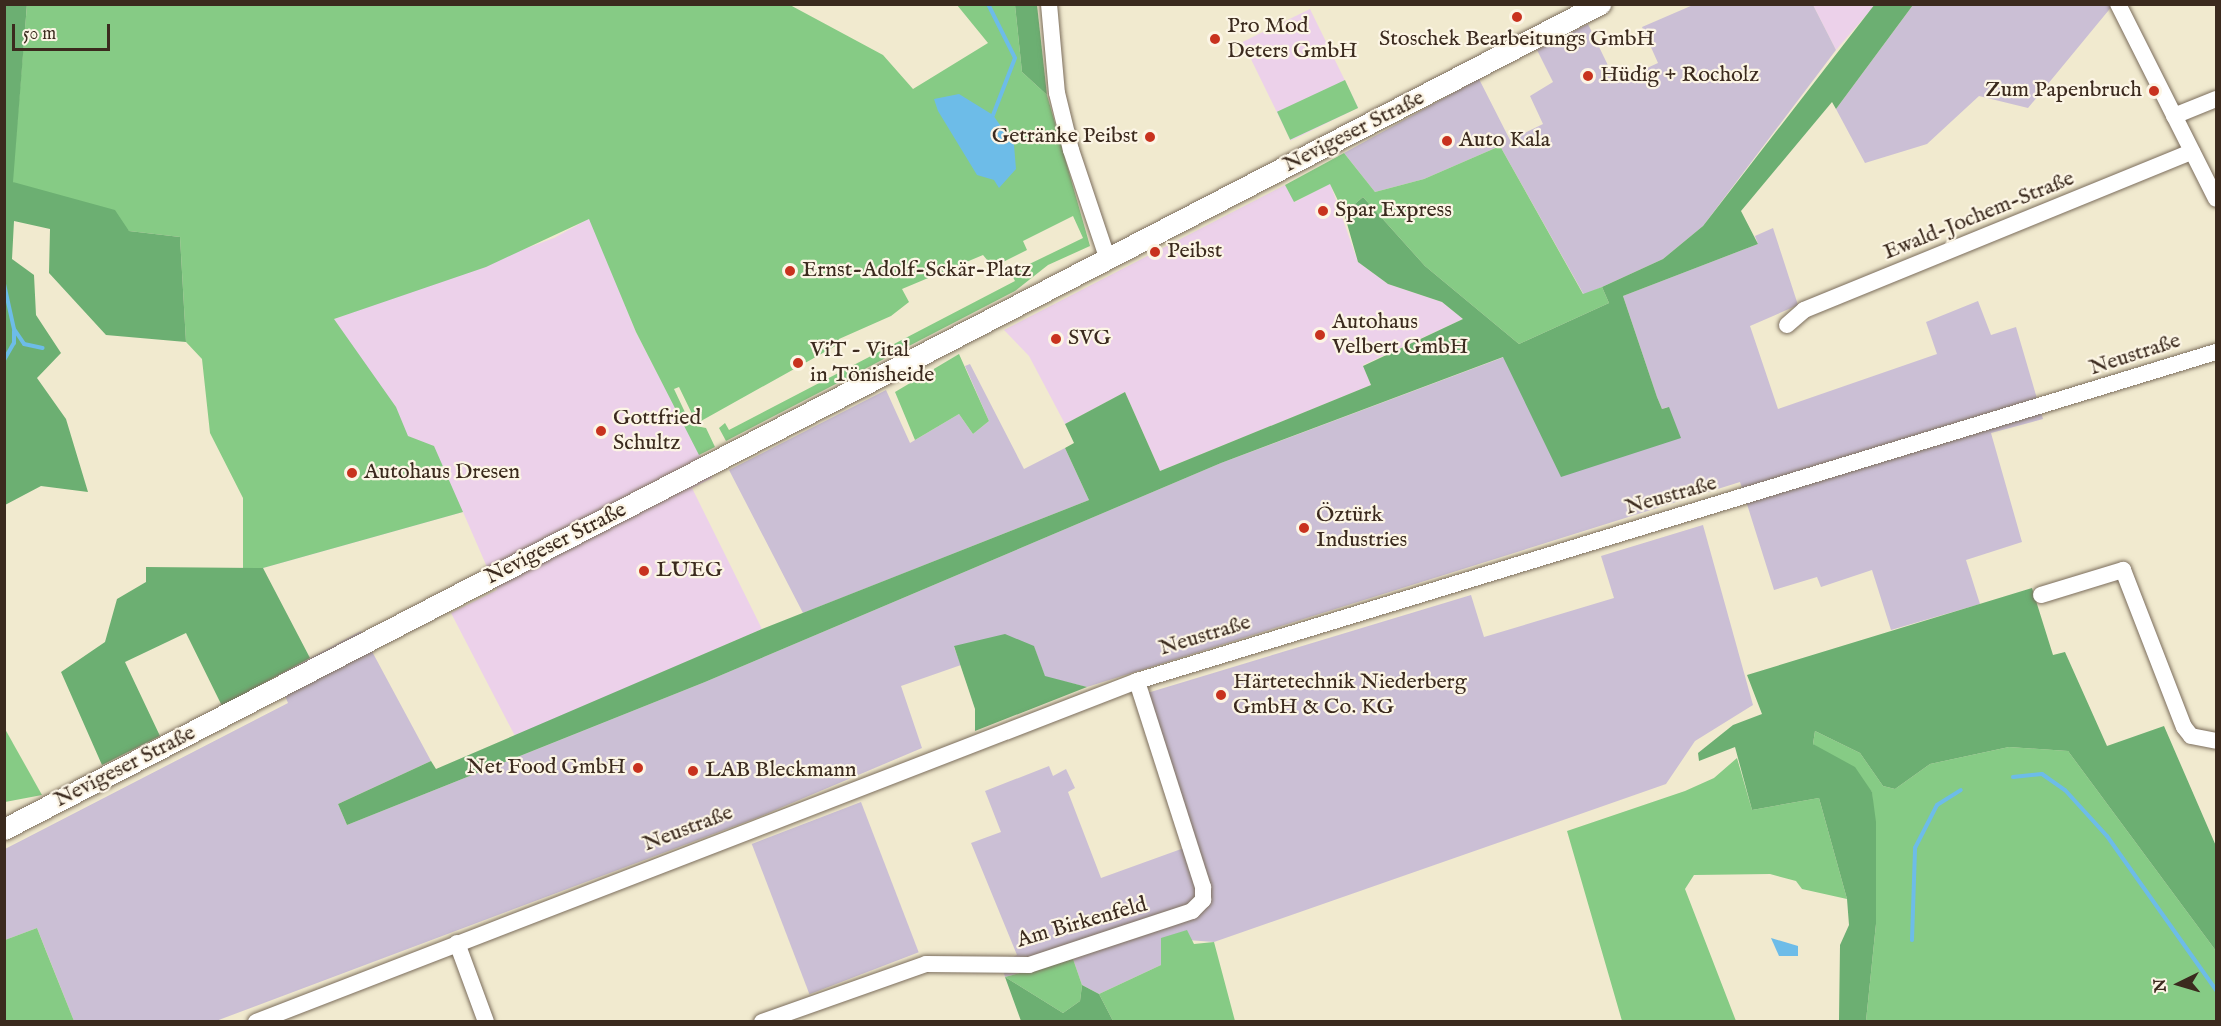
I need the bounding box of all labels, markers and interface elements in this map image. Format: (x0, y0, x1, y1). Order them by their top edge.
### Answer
marker: Stoschek Bearbeitungs GmbH (1510, 10, 1524, 24)
scale bar (15, 12, 112, 50)
place label: Pro Mod Deters GmbH (1227, 13, 1358, 64)
text: 50 m (23, 23, 56, 46)
place label: Stoschek Bearbeitungs GmbH (1379, 27, 1655, 53)
marker: Pro Mod Deters GmbH (1208, 32, 1222, 46)
place label: Hüdig + Rocholz (1600, 63, 1759, 89)
marker: Hüdig + Rocholz (1581, 69, 1595, 83)
place label: Zum Papenbruch (1985, 78, 2142, 104)
marker: Zum Papenbruch (2147, 84, 2161, 98)
street label: Nevigeser Straße (1279, 85, 1429, 179)
place label: Getränke Peibst (992, 124, 1138, 150)
place label: Auto Kala (1459, 128, 1550, 154)
marker: Getränke Peibst (1143, 130, 1157, 144)
marker: Auto Kala (1440, 134, 1454, 148)
street label: Ewald-Jochem-Straße (1880, 166, 2078, 266)
place label: Spar Express (1335, 198, 1452, 224)
marker: Spar Express (1316, 204, 1330, 218)
place label: Peibst (1167, 239, 1222, 265)
marker: Peibst (1148, 245, 1162, 259)
place label: Ernst-Adolf-Sckär-Platz (802, 258, 1031, 284)
marker: Ernst-Adolf-Sckär-Platz (783, 264, 797, 278)
place label: Autohaus Velbert GmbH (1332, 309, 1468, 360)
place label: SVG (1068, 326, 1111, 352)
marker: Autohaus Velbert GmbH (1313, 328, 1327, 342)
street label: Neustraße (2086, 328, 2184, 382)
marker: SVG (1049, 332, 1063, 346)
place label: ViT - Vital in Tönisheide (810, 337, 934, 388)
marker: ViT - Vital in Tönisheide (791, 356, 805, 370)
place label: Gottfried Schultz (613, 405, 701, 457)
marker: Gottfried Schultz (594, 424, 608, 438)
place label: Autohaus Dresen (364, 460, 520, 486)
marker: Autohaus Dresen (345, 466, 359, 480)
street label: Neustraße (1622, 470, 1720, 522)
street label: Nevigeser Straße (481, 497, 631, 591)
place label: Öztürk Industries (1316, 502, 1407, 554)
marker: Öztürk Industries (1297, 521, 1311, 535)
place label: LUEG (656, 558, 722, 584)
marker: LUEG (637, 564, 651, 578)
street label: Neustraße (1156, 610, 1254, 662)
place label: Härtetechnik Niederberg GmbH & Co. KG (1233, 669, 1467, 720)
marker: Härtetechnik Niederberg GmbH & Co. KG (1214, 688, 1228, 702)
street label: Nevigeser Straße (50, 720, 200, 814)
place label: Net Food GmbH (466, 755, 626, 781)
place label: LAB Bleckmann (705, 758, 857, 784)
marker: Net Food GmbH (631, 761, 645, 775)
marker: LAB Bleckmann (686, 764, 700, 778)
street label: Neustraße (639, 800, 737, 858)
street label: Am Birkenfeld (1014, 892, 1150, 954)
north arrow (2149, 954, 2209, 1014)
text: N (2151, 978, 2172, 993)

